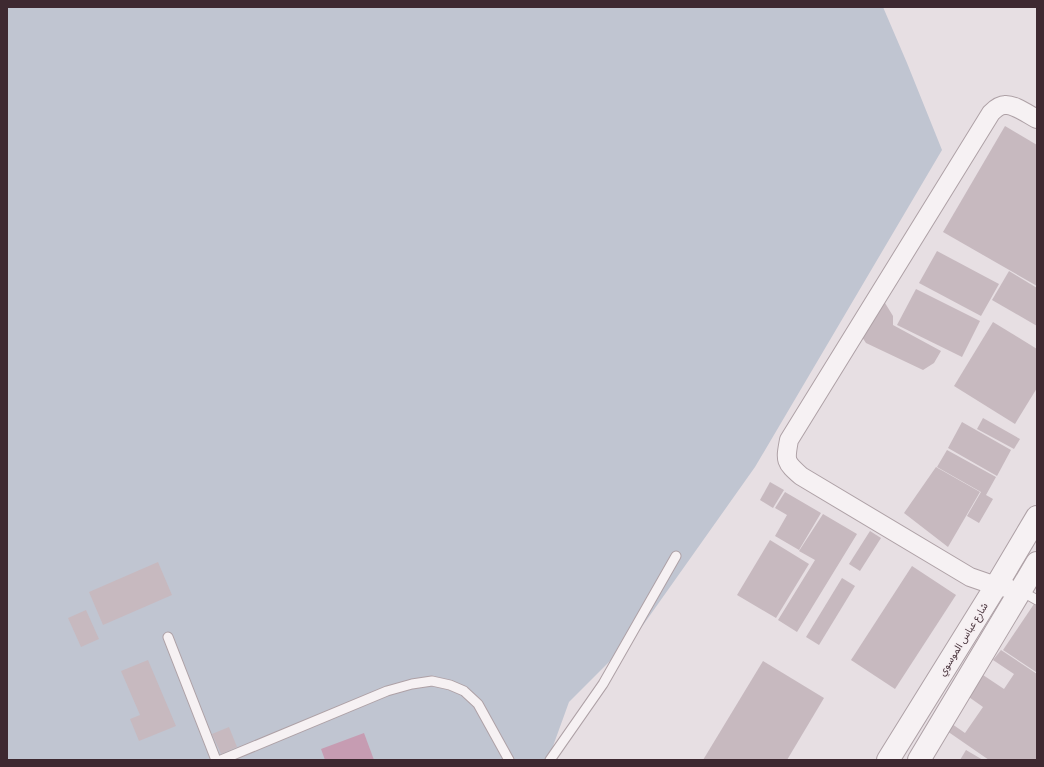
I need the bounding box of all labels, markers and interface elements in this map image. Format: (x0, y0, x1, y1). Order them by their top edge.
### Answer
street label: شارع عباس الموسوي (935, 600, 992, 679)

